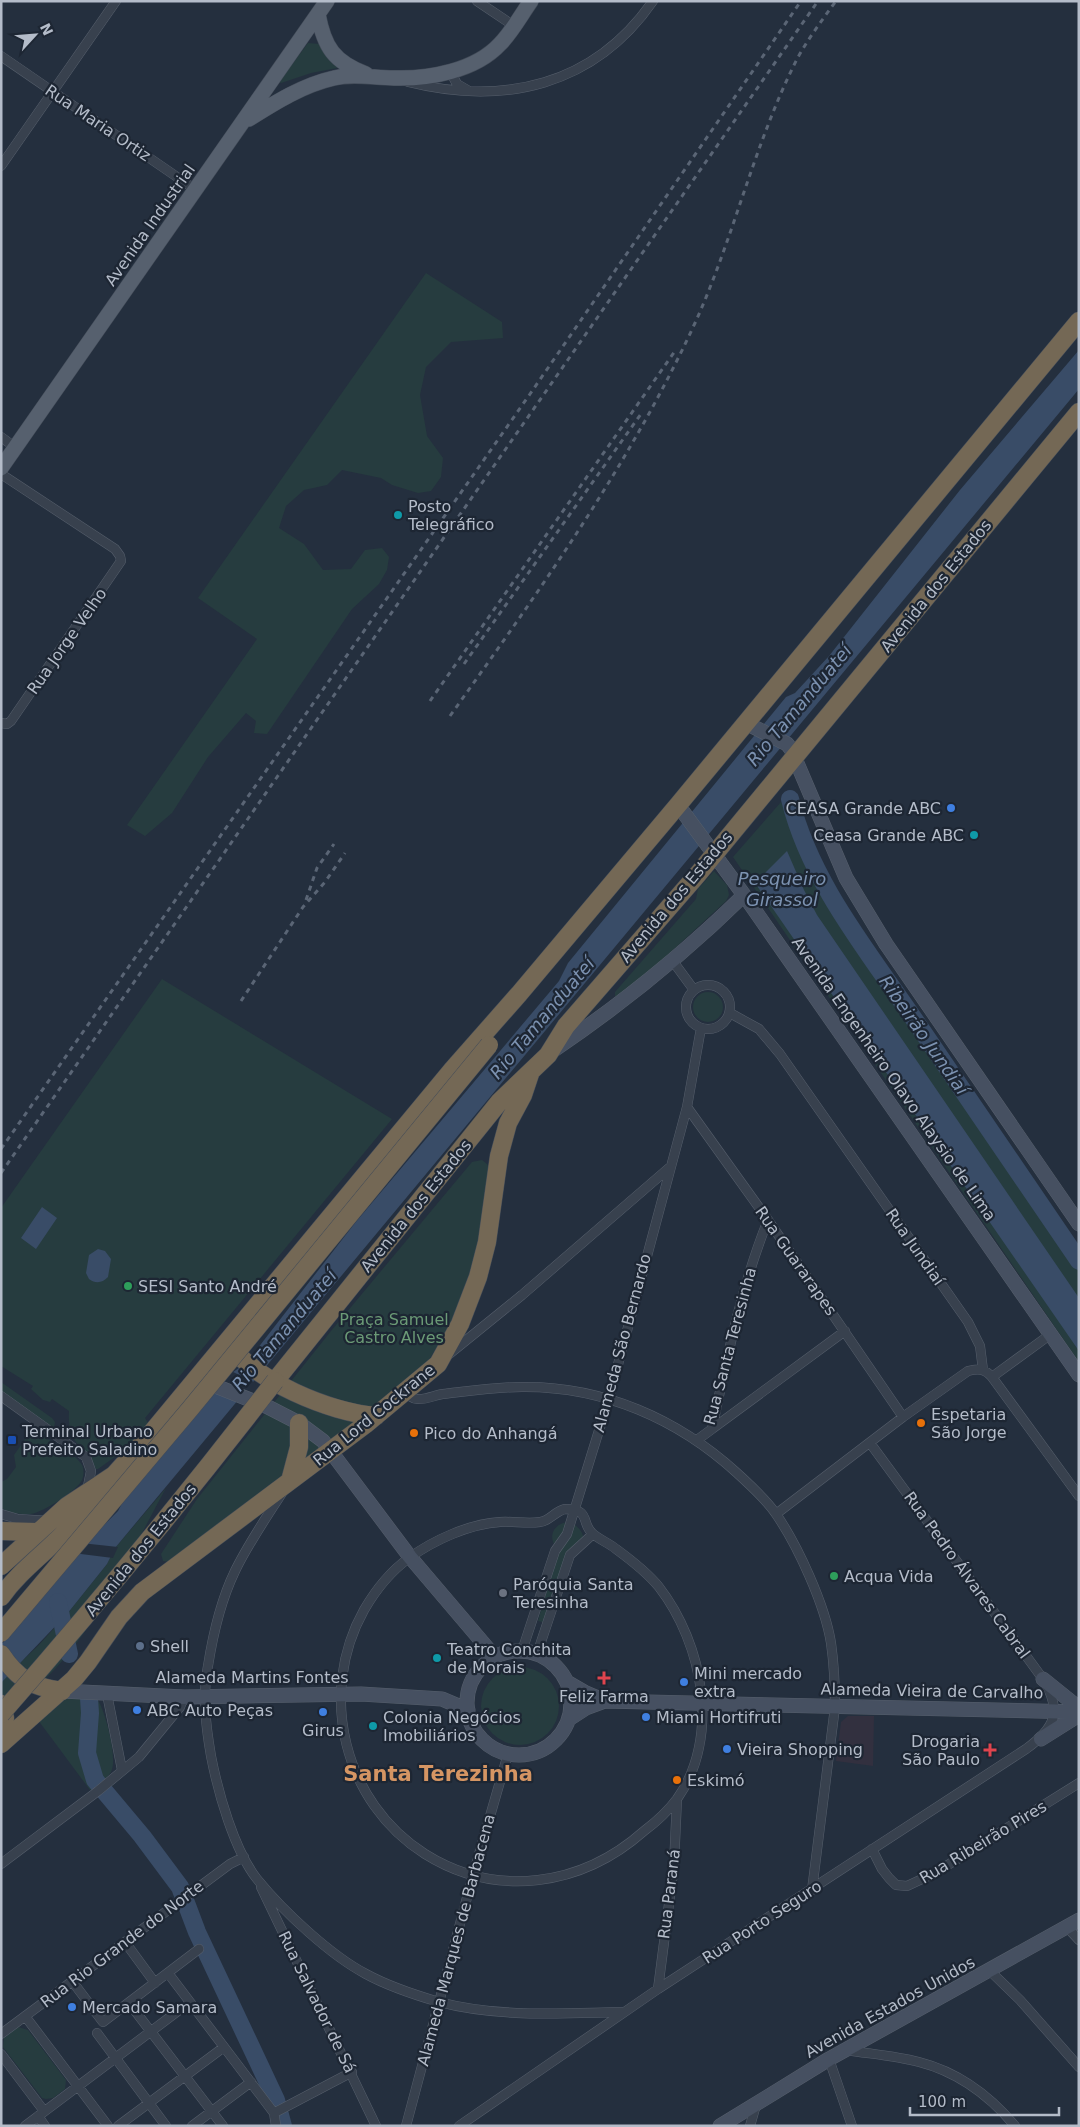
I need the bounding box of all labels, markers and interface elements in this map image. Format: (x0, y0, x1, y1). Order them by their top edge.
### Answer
north arrow (10, 10, 60, 60)
text: N (37, 21, 56, 38)
street label: Rua Maria Ortiz (42, 81, 154, 165)
street label: Avenida Industrial (101, 161, 199, 289)
place label: Posto Telegráfico (407, 497, 494, 534)
marker: Posto Telegráfico (392, 509, 404, 521)
street label: Avenida dos Estados (877, 516, 995, 656)
street label: Rua Jorge Velho (23, 584, 111, 698)
water label: Rio Tamanduateí (742, 638, 858, 770)
place label: CEASA Grande ABC (785, 799, 941, 818)
marker: CEASA Grande ABC (945, 802, 957, 814)
place label: Ceasa Grande ABC (813, 826, 964, 845)
street label: Avenida dos Estados (616, 828, 736, 966)
marker: Ceasa Grande ABC (968, 829, 980, 841)
water label: Pesqueiro Girassol (738, 868, 826, 910)
street label: Avenida Engenheiro Olavo Alaysio de Lima (788, 933, 1000, 1225)
water label: Rio Tamanduateí (485, 951, 601, 1083)
water label: Ribeirão Jundiaí (875, 971, 975, 1101)
street label: Avenida dos Estados (357, 1136, 475, 1276)
street label: Rua Guararapes (751, 1203, 841, 1319)
street label: Rua Jundiaí (882, 1205, 949, 1289)
street label: Alameda São Bernardo (589, 1252, 655, 1434)
water label: Rio Tamanduateí (227, 1263, 343, 1395)
street label: Rua Santa Teresinha (700, 1265, 760, 1427)
place label: SESI Santo André (138, 1277, 277, 1296)
marker: SESI Santo André (122, 1280, 134, 1292)
park label: Praça Samuel Castro Alves (339, 1310, 449, 1347)
street label: Rua Lord Cockrane (309, 1360, 439, 1470)
place label: Espetaria São Jorge (931, 1405, 1007, 1442)
marker: Espetaria São Jorge (915, 1417, 927, 1429)
place label: Terminal Urbano Prefeito Saladino (21, 1422, 157, 1459)
place label: Pico do Anhangá (424, 1424, 558, 1443)
marker: Pico do Anhangá (408, 1427, 420, 1439)
marker: Terminal Urbano Prefeito Saladino (6, 1434, 18, 1446)
street label: Avenida dos Estados (82, 1480, 200, 1620)
street label: Rua Pedro Álvares Cabral (900, 1488, 1034, 1662)
place label: Acqua Vida (844, 1567, 934, 1586)
marker: Acqua Vida (828, 1570, 840, 1582)
place label: Paróquia Santa Teresinha (512, 1575, 634, 1612)
marker: Paróquia Santa Teresinha (497, 1587, 509, 1599)
place label: Shell (150, 1637, 189, 1656)
marker: Shell (134, 1640, 146, 1652)
place label: Teatro Conchita de Morais (446, 1640, 572, 1677)
marker: Teatro Conchita de Morais (431, 1652, 443, 1664)
place label: Mini mercado extra (694, 1664, 802, 1701)
street label: Alameda Martins Fontes (155, 1668, 349, 1687)
marker: Feliz Farma (598, 1672, 610, 1684)
marker: Mini mercado extra (678, 1676, 690, 1688)
street label: Alameda Vieira de Carvalho (820, 1680, 1044, 1702)
place label: Feliz Farma (559, 1687, 649, 1706)
place label: ABC Auto Peças (147, 1701, 273, 1720)
marker: ABC Auto Peças (131, 1704, 143, 1716)
marker: Girus (317, 1706, 329, 1718)
place label: Colonia Negócios Imobiliários (383, 1708, 521, 1745)
place label: Miami Hortifruti (656, 1708, 781, 1727)
marker: Miami Hortifruti (640, 1711, 652, 1723)
marker: Colonia Negócios Imobiliários (367, 1720, 379, 1732)
place label: Girus (302, 1721, 344, 1740)
place label: Drogaria São Paulo (902, 1732, 980, 1769)
place label: Vieira Shopping (737, 1740, 863, 1759)
marker: Vieira Shopping (721, 1743, 733, 1755)
marker: Drogaria São Paulo (984, 1744, 996, 1756)
district label: Santa Terezinha (343, 1762, 533, 1786)
place label: Eskimó (687, 1771, 745, 1790)
marker: Eskimó (671, 1774, 683, 1786)
street label: Rua Ribeirão Pires (916, 1797, 1050, 1887)
street label: Alameda Marques de Barbacena (413, 1812, 499, 2068)
street label: Rua Paraná (654, 1848, 684, 1940)
street label: Rua Rio Grande do Norte (37, 1876, 207, 2012)
street label: Rua Porto Seguro (699, 1876, 825, 1968)
street label: Rua Salvador de Sá (274, 1928, 360, 2076)
street label: Avenida Estados Unidos (802, 1952, 978, 2062)
place label: Mercado Samara (82, 1998, 217, 2017)
marker: Mercado Samara (66, 2001, 78, 2013)
scale bar (910, 2084, 1059, 2116)
text: 100 m (918, 2093, 966, 2111)

